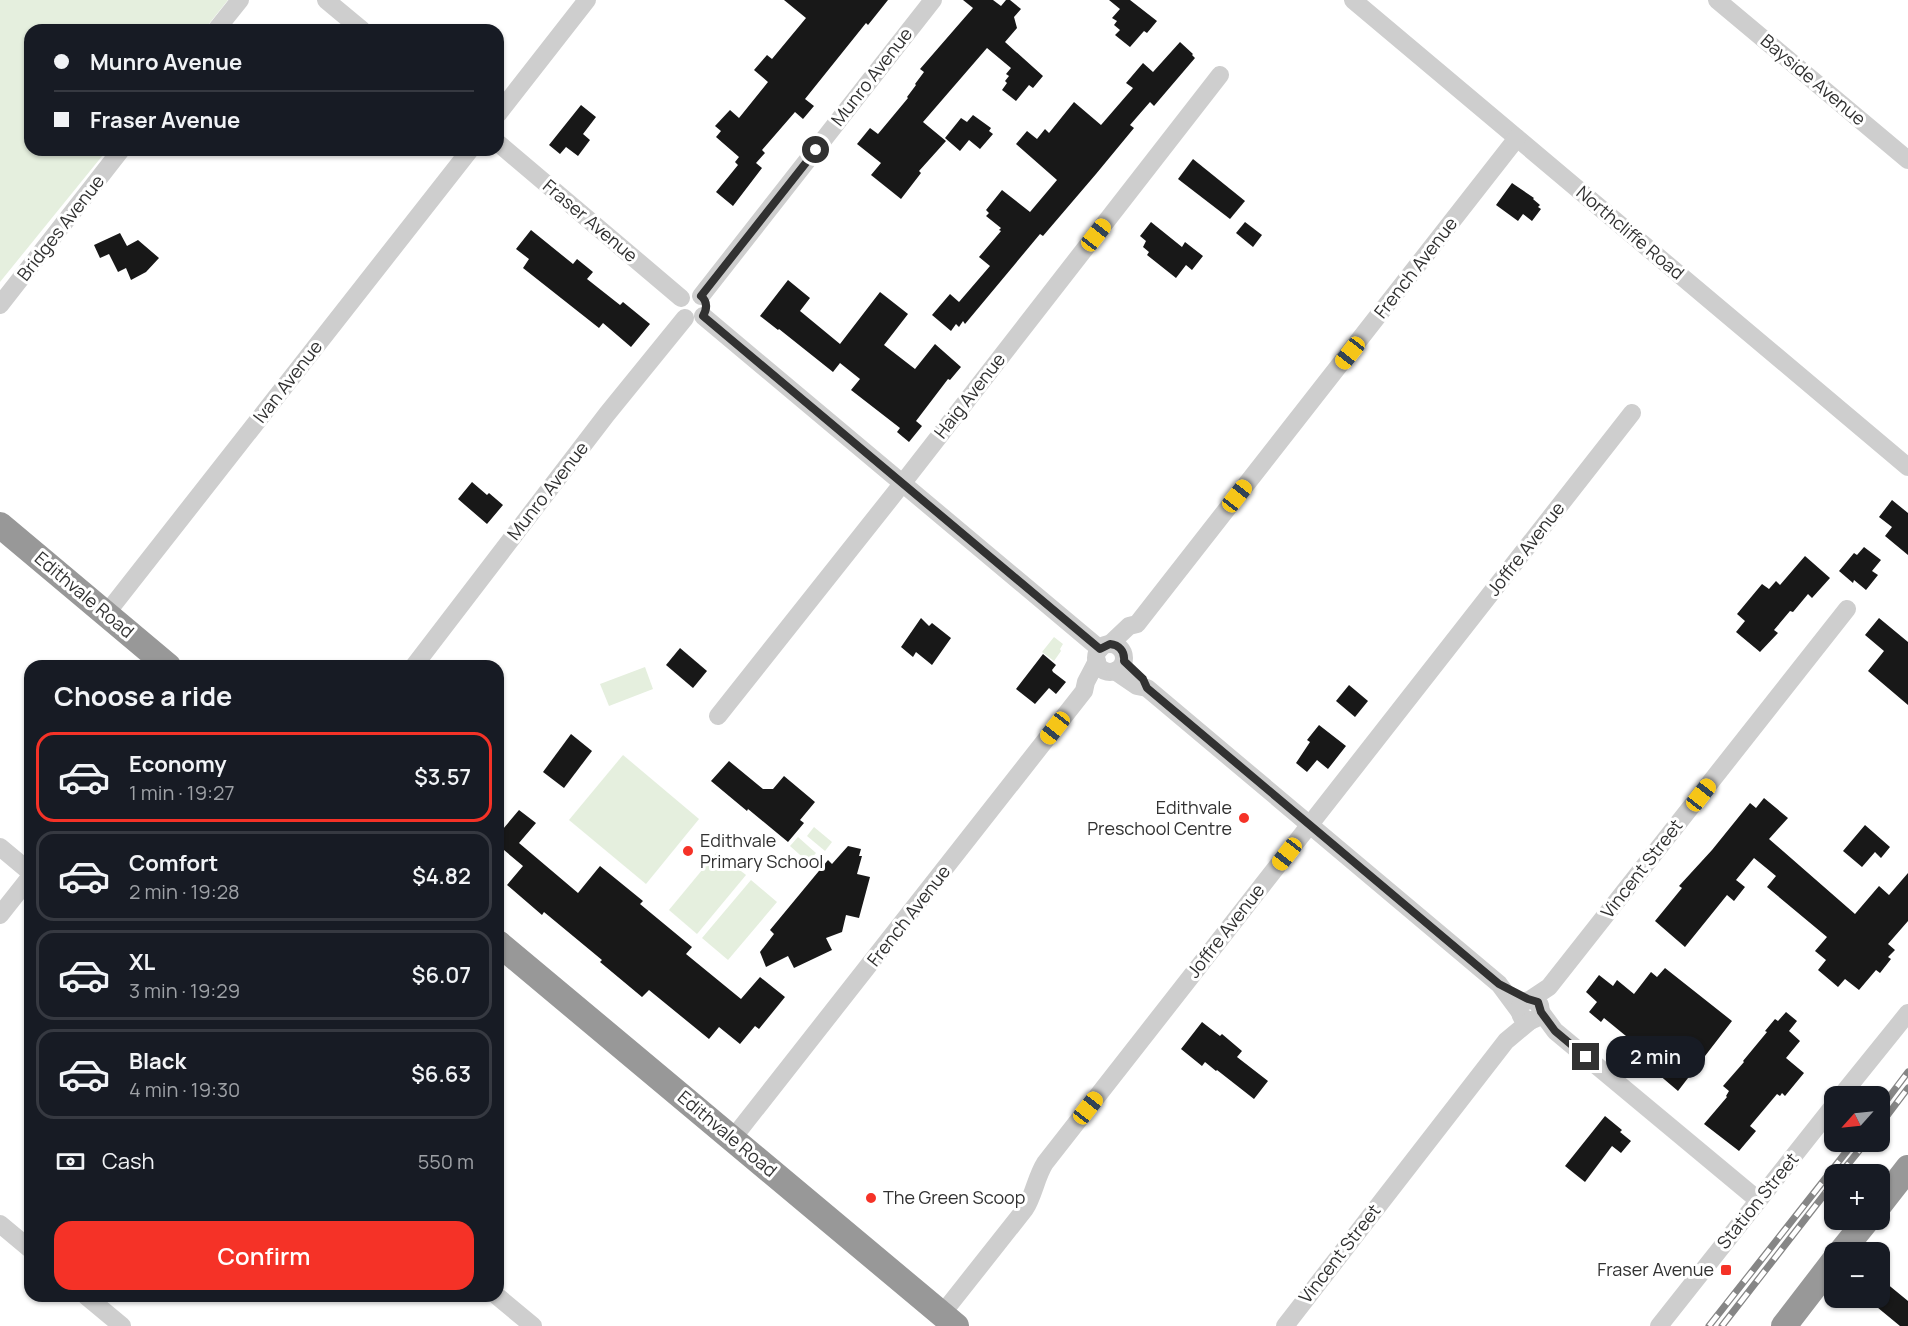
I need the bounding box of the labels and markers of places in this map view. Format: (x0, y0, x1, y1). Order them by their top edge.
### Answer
place label: Edithvale Preschool Centre (1087, 795, 1232, 840)
marker: Edithvale Preschool Centre (1237, 811, 1251, 825)
place label: Edithvale Primary School (700, 828, 824, 873)
marker: Edithvale Primary School (681, 844, 695, 858)
place label: The Green Scoop (883, 1185, 1025, 1209)
marker: The Green Scoop (864, 1191, 878, 1205)
place label: Fraser Avenue (1597, 1257, 1714, 1281)
marker: Fraser Avenue (1719, 1263, 1733, 1277)

